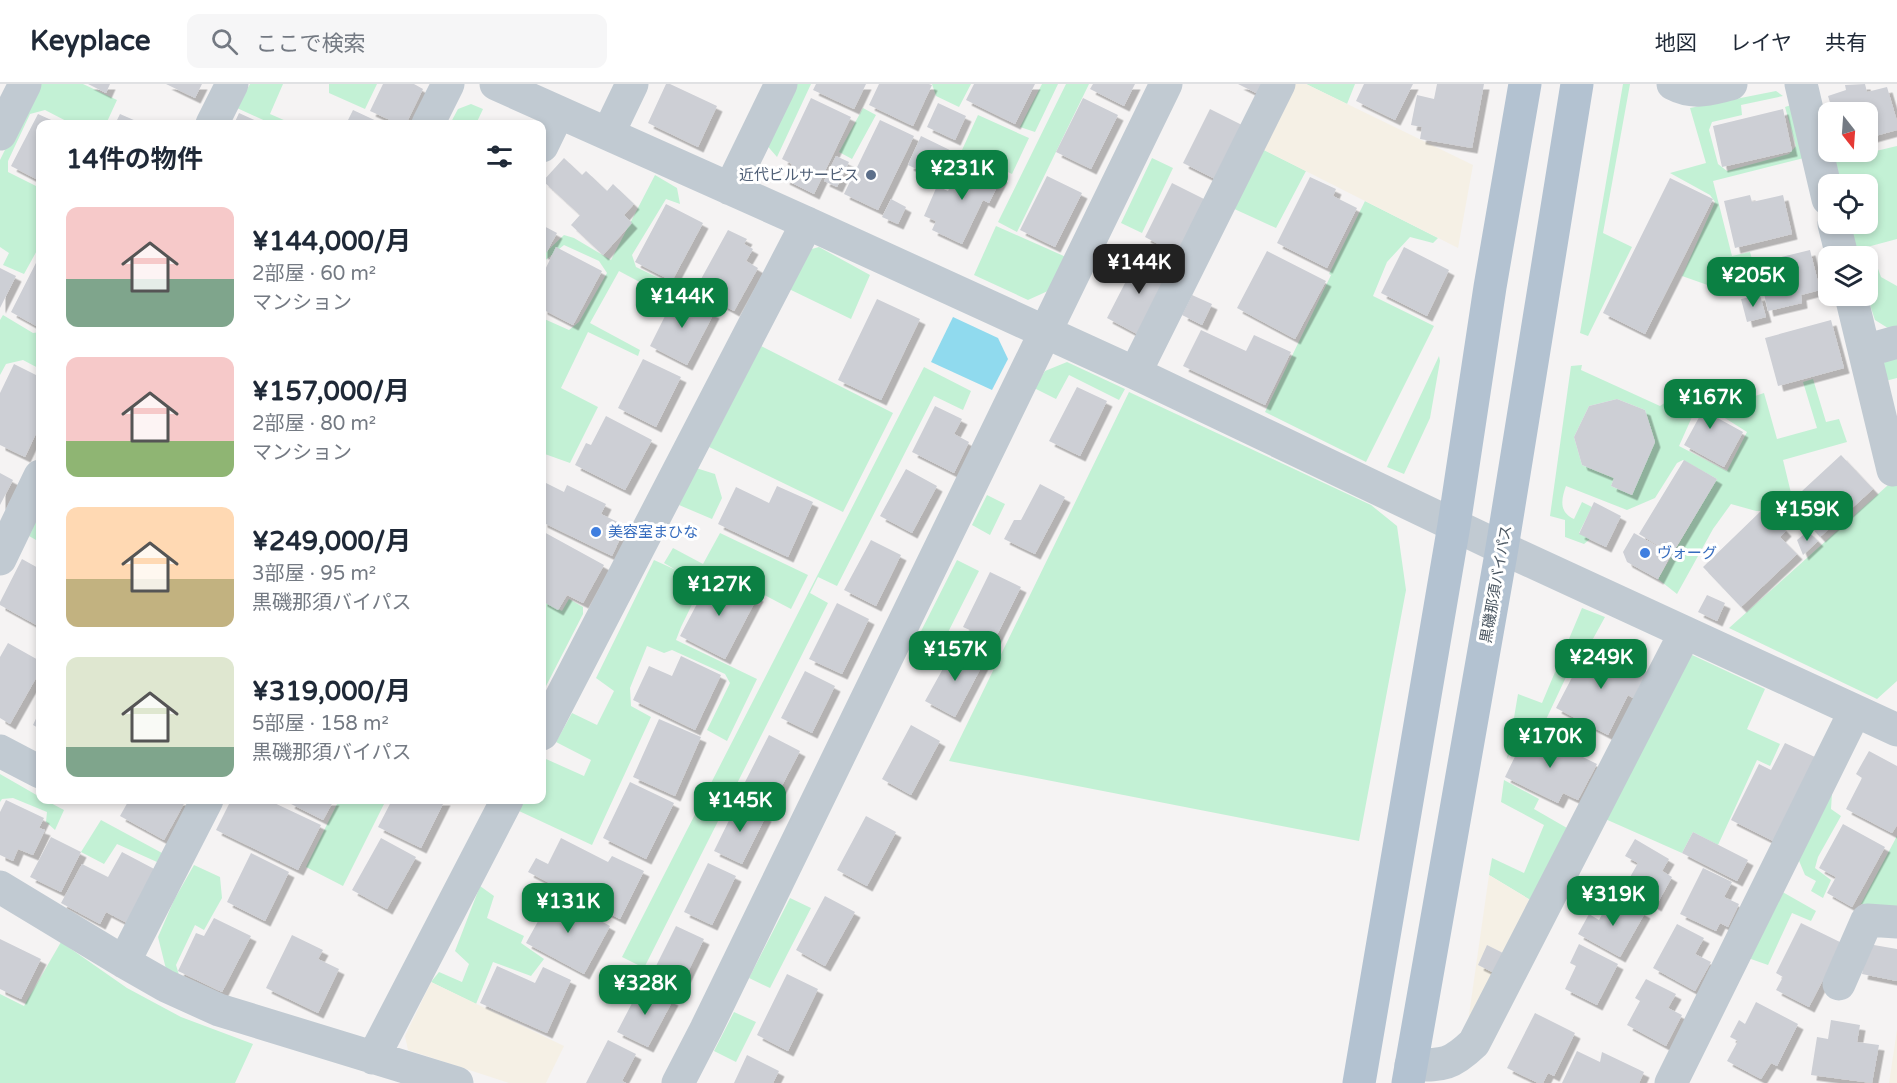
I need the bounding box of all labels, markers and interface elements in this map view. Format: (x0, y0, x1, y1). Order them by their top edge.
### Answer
search box (187, 14, 607, 68)
text: Keyplace (30, 24, 151, 58)
icon: search (208, 25, 241, 58)
text: ここで検索 (256, 31, 366, 57)
text: 地図 (1655, 31, 1697, 56)
text: レイヤ (1730, 31, 1792, 56)
text: 共有 (1825, 31, 1867, 56)
north arrow (1818, 102, 1878, 162)
map controls (1818, 102, 1878, 306)
icon: filters (483, 140, 516, 173)
text: 14件の物件 (66, 144, 203, 175)
pin: ¥231K (920, 150, 1004, 201)
text: ¥231K (930, 157, 994, 181)
place label: 近代ビルサービス (739, 166, 859, 184)
marker: 近代ビルサービス (864, 168, 878, 182)
button: locate (1818, 174, 1878, 234)
text: ¥144,000/月 (252, 226, 411, 257)
icon: home (114, 231, 186, 303)
pin: ¥144K (1097, 244, 1181, 295)
button: layers (1818, 246, 1878, 306)
text: ¥144K (1107, 251, 1171, 275)
pin: ¥205K (1711, 257, 1795, 308)
text: 2部屋 · 60 m² (252, 262, 376, 286)
text: ¥205K (1721, 264, 1785, 288)
pin: ¥144K (640, 278, 724, 329)
text: ¥144K (650, 285, 714, 309)
text: マンション (252, 291, 352, 315)
text: ¥157,000/月 (252, 376, 410, 407)
pin: ¥167K (1668, 379, 1752, 430)
icon: home (114, 381, 186, 453)
text: ¥167K (1678, 386, 1742, 410)
text: 2部屋 · 80 m² (252, 412, 376, 436)
text: マンション (252, 441, 352, 465)
pin: ¥159K (1765, 491, 1849, 542)
text: ¥159K (1775, 498, 1839, 522)
place label: 美容室まひな (608, 523, 698, 541)
street label: 黒磯那須バイパス (1477, 523, 1515, 645)
marker: 美容室まひな (589, 525, 603, 539)
text: ¥249,000/月 (252, 526, 411, 557)
icon: home (114, 531, 186, 603)
place label: ヴォーグ (1657, 544, 1717, 562)
marker: ヴォーグ (1638, 546, 1652, 560)
text: 3部屋 · 95 m² (252, 562, 376, 586)
pin: ¥127K (677, 566, 761, 617)
text: ¥127K (687, 573, 751, 597)
text: 黒磯那須バイパス (252, 591, 412, 615)
pin: ¥157K (913, 631, 997, 682)
text: ¥157K (923, 638, 987, 662)
pin: ¥249K (1559, 639, 1643, 690)
text: ¥249K (1569, 646, 1633, 670)
text: ¥319,000/月 (252, 676, 411, 707)
icon: home (114, 681, 186, 753)
text: 5部屋 · 158 m² (252, 712, 389, 736)
pin: ¥170K (1508, 718, 1592, 769)
text: ¥170K (1518, 725, 1582, 749)
text: 黒磯那須バイパス (252, 741, 412, 765)
pin: ¥145K (698, 782, 782, 833)
text: ¥145K (708, 789, 772, 813)
pin: ¥319K (1571, 876, 1655, 927)
pin: ¥131K (526, 883, 610, 934)
text: ¥319K (1581, 883, 1645, 907)
text: ¥131K (536, 890, 600, 914)
pin: ¥328K (603, 965, 687, 1016)
text: ¥328K (613, 972, 677, 996)

